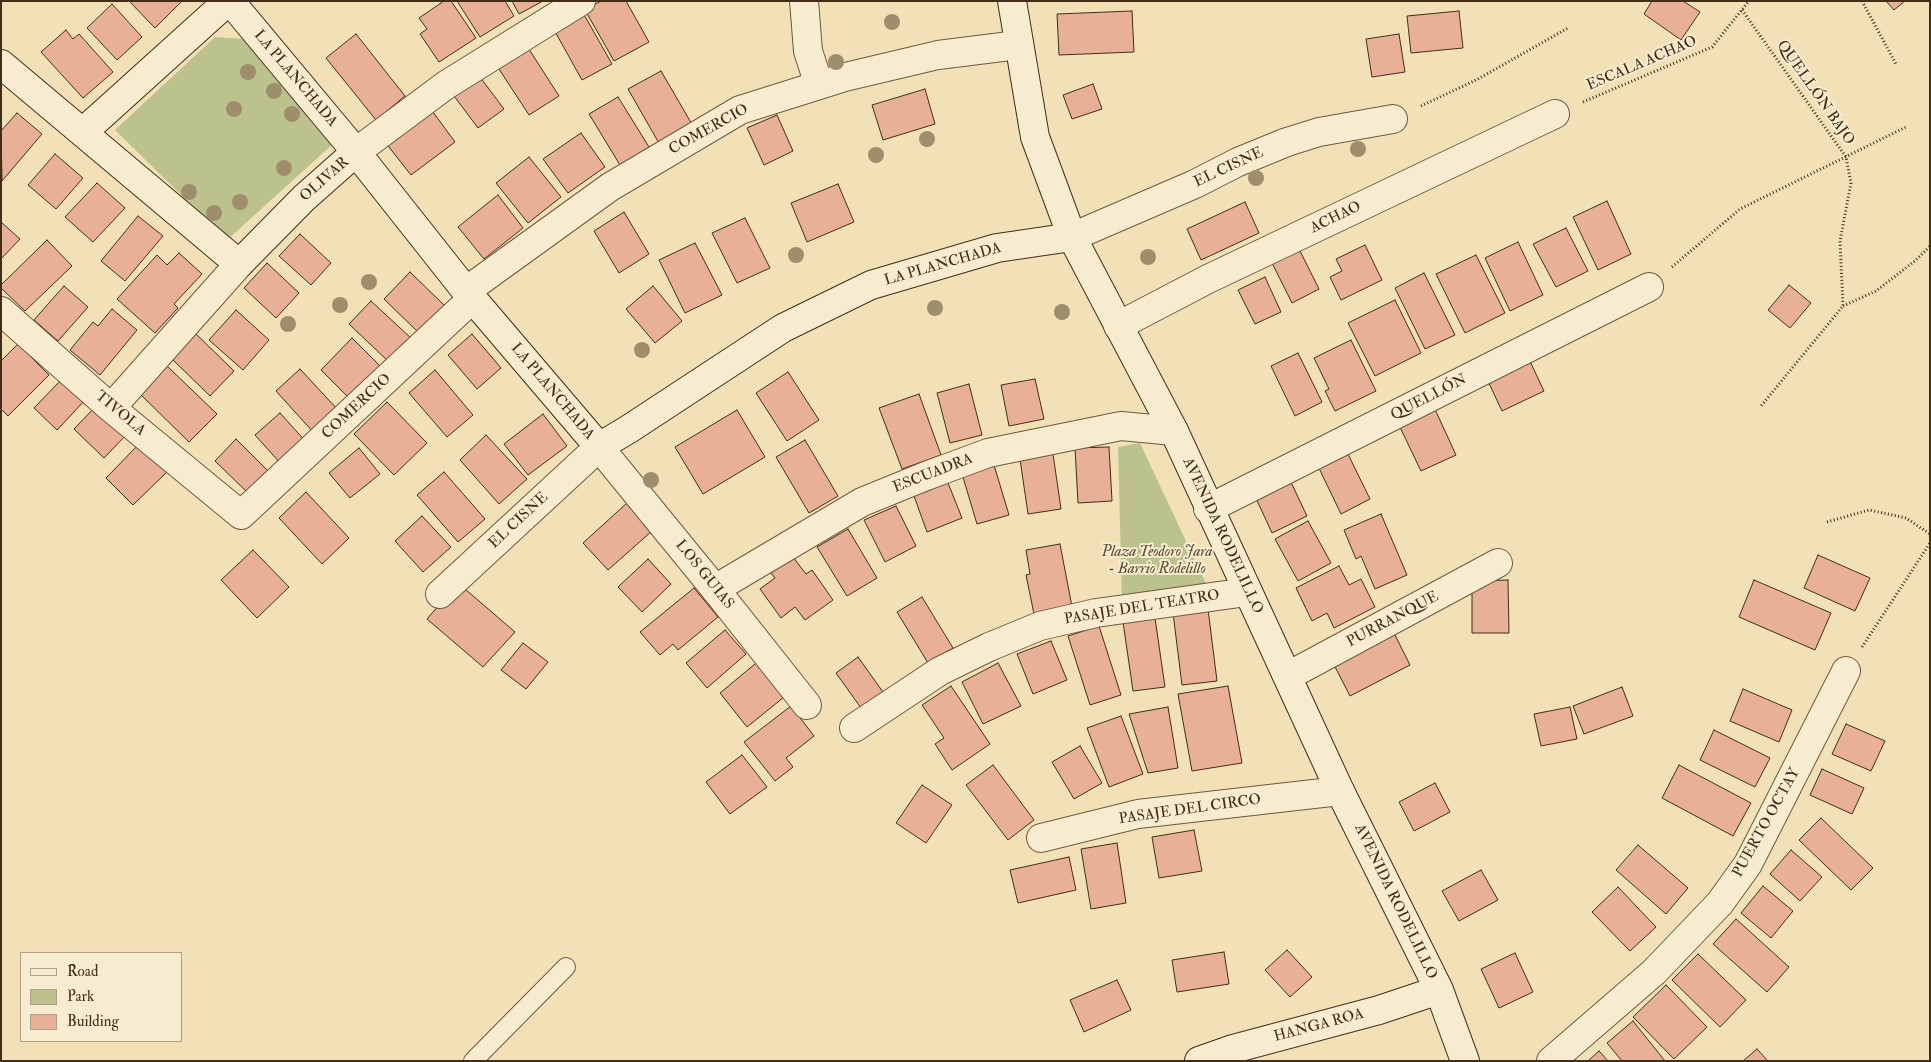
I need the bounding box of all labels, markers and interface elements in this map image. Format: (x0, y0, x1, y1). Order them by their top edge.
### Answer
street label: LA PLANCHADA (249, 27, 341, 131)
street label: ESCALA ACHAO (1584, 33, 1700, 95)
street label: QUELLÓN BAJO (1772, 37, 1858, 149)
street label: COMERCIO (666, 101, 752, 159)
street label: EL CISNE (1191, 144, 1267, 192)
street label: OLIVAR (297, 154, 353, 206)
street label: ACHAO (1308, 198, 1364, 238)
street label: LA PLANCHADA (882, 240, 1004, 290)
street label: LA PLANCHADA (506, 340, 598, 444)
street label: COMERCIO (319, 370, 395, 444)
street label: QUELLÓN (1388, 371, 1470, 425)
street label: TIVOLA (91, 388, 149, 440)
street label: ESCUADRA (891, 451, 975, 497)
street label: AVENIDA RODELILLO (1178, 455, 1266, 617)
street label: EL CISNE (486, 489, 552, 553)
street label: LOS GUIAS (671, 537, 737, 613)
park label: Plaza Teodoro Jara - Barrio Rodelillo (1102, 544, 1212, 579)
street label: PASAJE DEL TEATRO (1063, 587, 1221, 629)
street label: PURRANQUE (1344, 588, 1442, 652)
street label: PUERTO OCTAY (1729, 765, 1805, 881)
street label: PASAJE DEL CIRCO (1118, 791, 1262, 829)
street label: AVENIDA RODELILLO (1350, 821, 1440, 983)
legend (20, 952, 182, 1042)
text: Road (67, 962, 98, 981)
text: Park (67, 987, 94, 1006)
street label: HANGA ROA (1272, 1005, 1366, 1047)
text: Building (67, 1012, 119, 1031)

